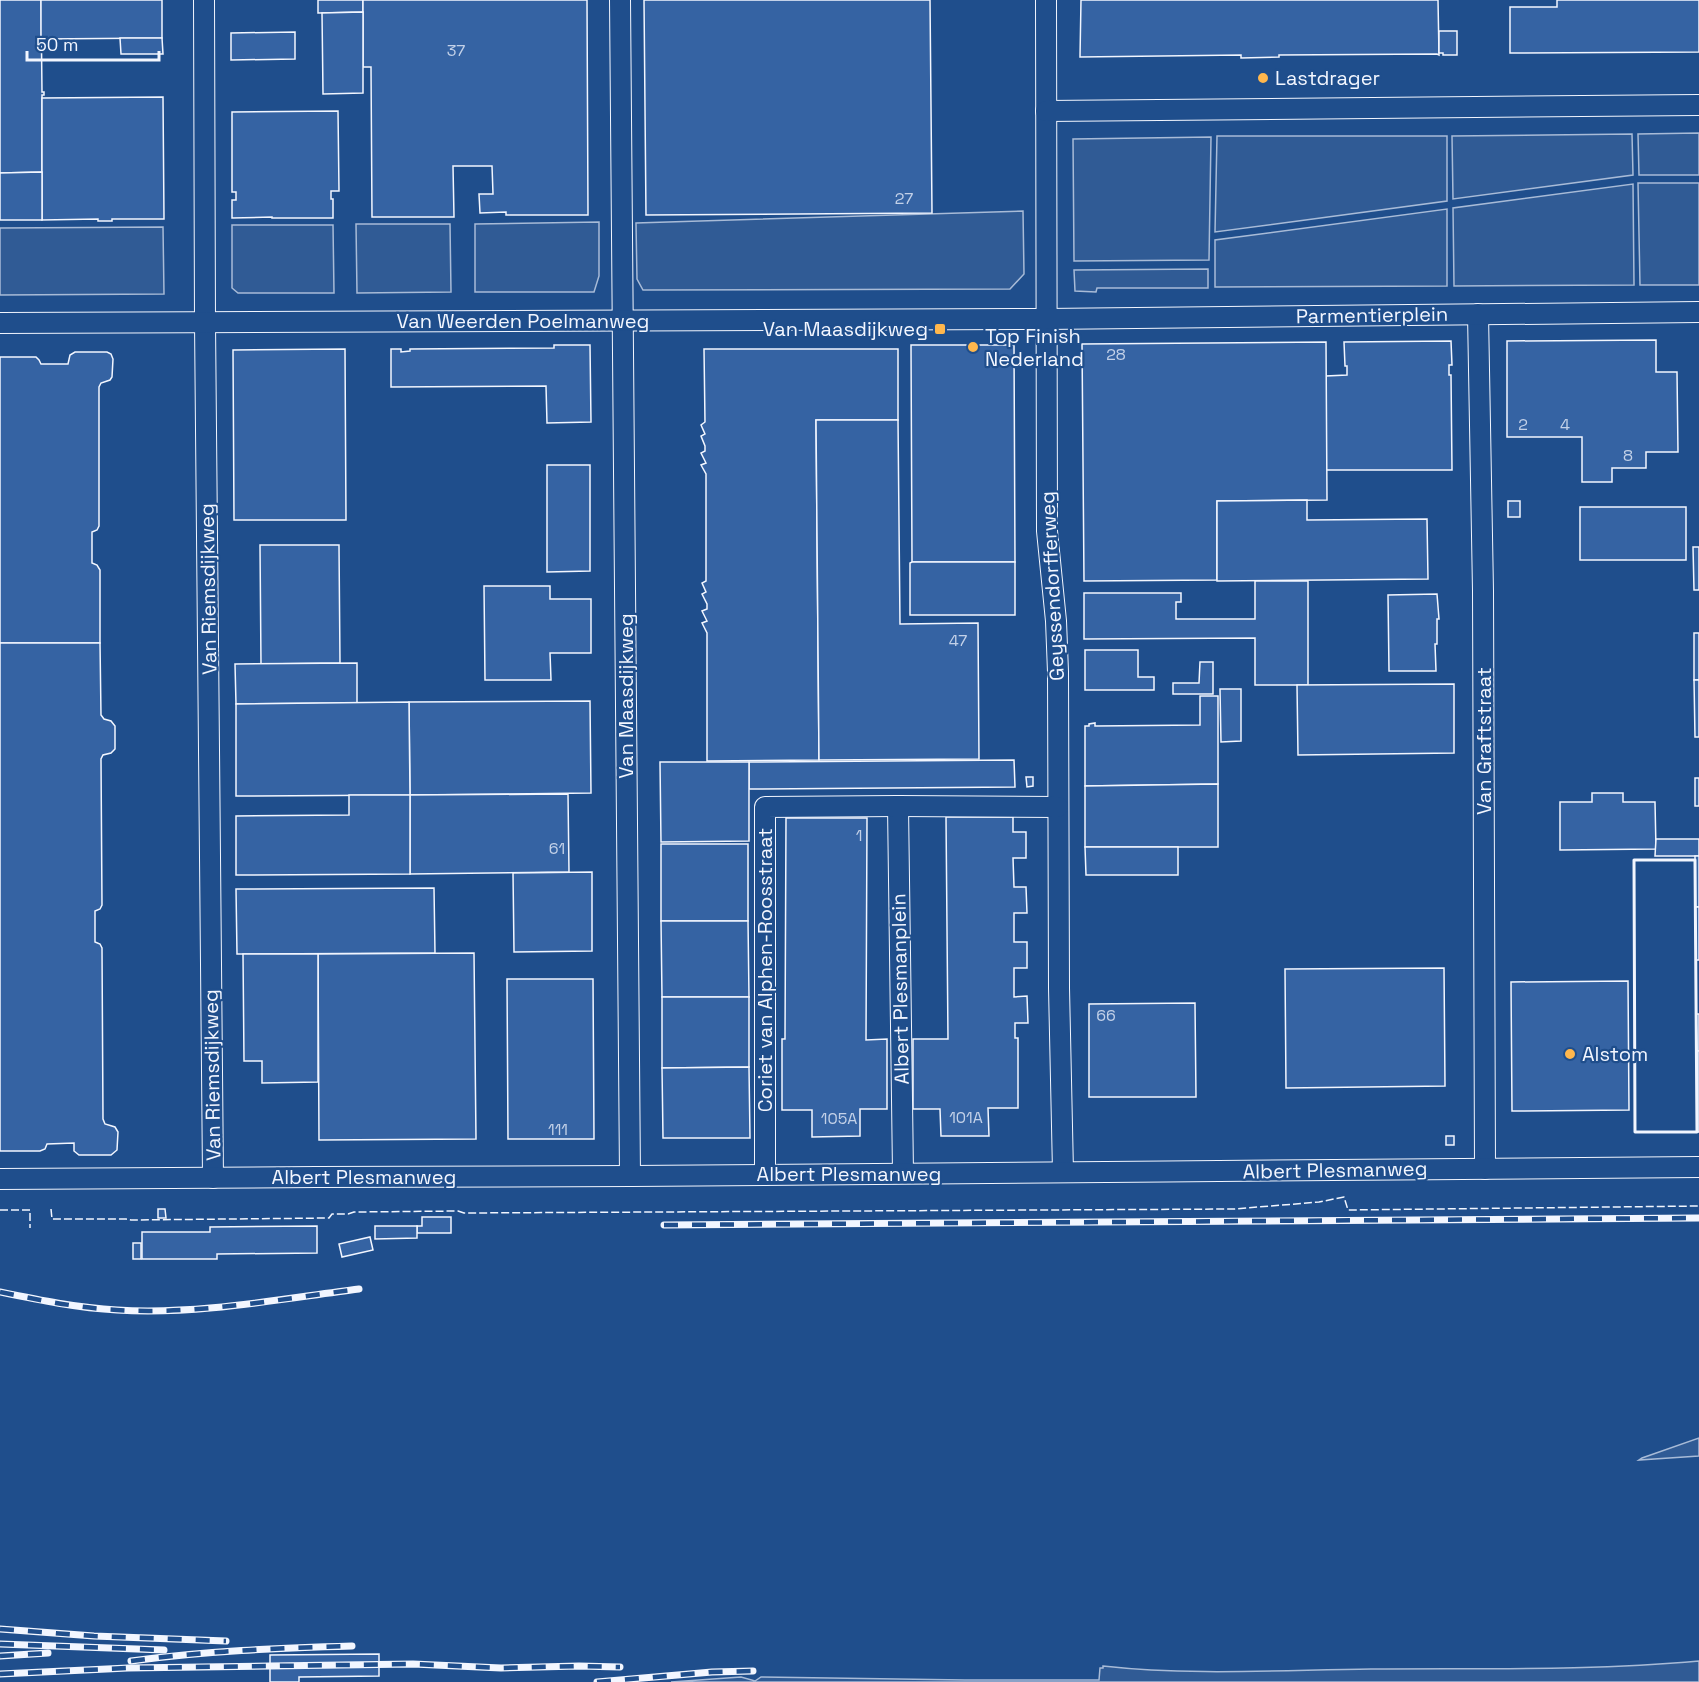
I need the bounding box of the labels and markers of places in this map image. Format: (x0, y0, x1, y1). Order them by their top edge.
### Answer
place label: Lastdrager (1275, 65, 1380, 91)
marker: Lastdrager (1256, 71, 1270, 85)
place label: Van Maasdijkweg (763, 316, 928, 342)
marker: Van Maasdijkweg (933, 322, 947, 336)
place label: Top Finish Nederland (985, 323, 1084, 372)
marker: Top Finish Nederland (966, 340, 980, 354)
place label: Alstom (1582, 1041, 1648, 1067)
marker: Alstom (1563, 1047, 1577, 1061)

